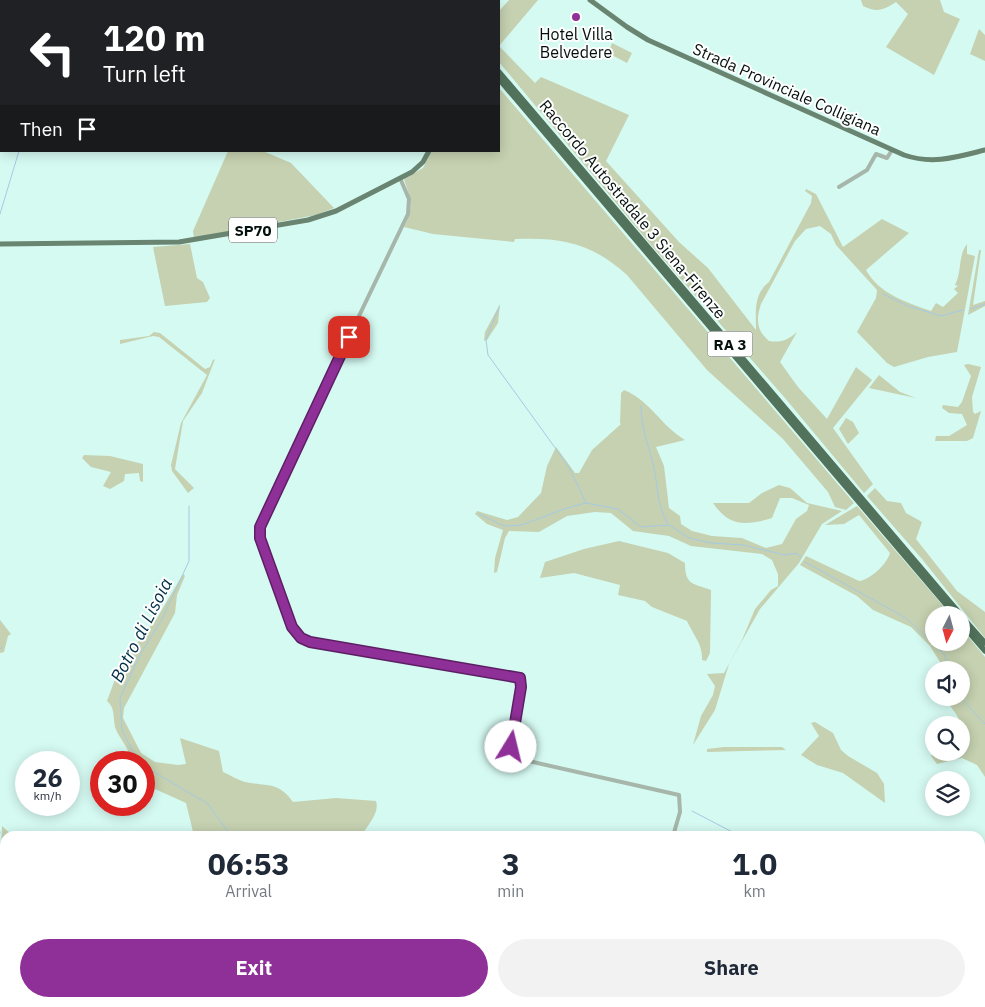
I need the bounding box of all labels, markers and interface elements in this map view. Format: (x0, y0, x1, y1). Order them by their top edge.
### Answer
marker: Hotel Villa Belvedere (570, 11, 582, 23)
text: 120 m (103, 15, 206, 61)
icon: left (20, 20, 85, 85)
place label: Hotel Villa Belvedere (539, 24, 613, 62)
street label: Strada Provinciale Colligiana (690, 38, 884, 140)
text: Turn left (103, 59, 186, 88)
street label: Raccordo Autostradale 3 Siena-Firenze (535, 95, 731, 323)
icon: arrive (73, 115, 101, 143)
text: Then (20, 117, 63, 141)
road number: SP70 (229, 218, 277, 242)
pin (328, 316, 370, 358)
icon: arrive (335, 323, 363, 351)
road number: RA 3 (708, 332, 752, 356)
water label: Botro di Lisoia (105, 574, 177, 686)
north arrow (925, 606, 970, 651)
map controls (925, 606, 970, 816)
button: sound (925, 661, 970, 706)
button: search (925, 716, 970, 761)
position arrow (484, 720, 536, 772)
speed limit sign: 30 (90, 751, 155, 816)
text: 26 (32, 761, 63, 794)
button: layers (925, 771, 970, 816)
text: km/h (33, 788, 62, 803)
text: 06:53 (208, 844, 290, 883)
text: 3 (502, 844, 520, 883)
text: 1.0 (732, 844, 777, 883)
text: Arrival (225, 881, 272, 901)
text: min (497, 881, 524, 901)
text: km (743, 881, 766, 901)
button: Exit (20, 939, 488, 997)
button: Share (498, 939, 965, 997)

